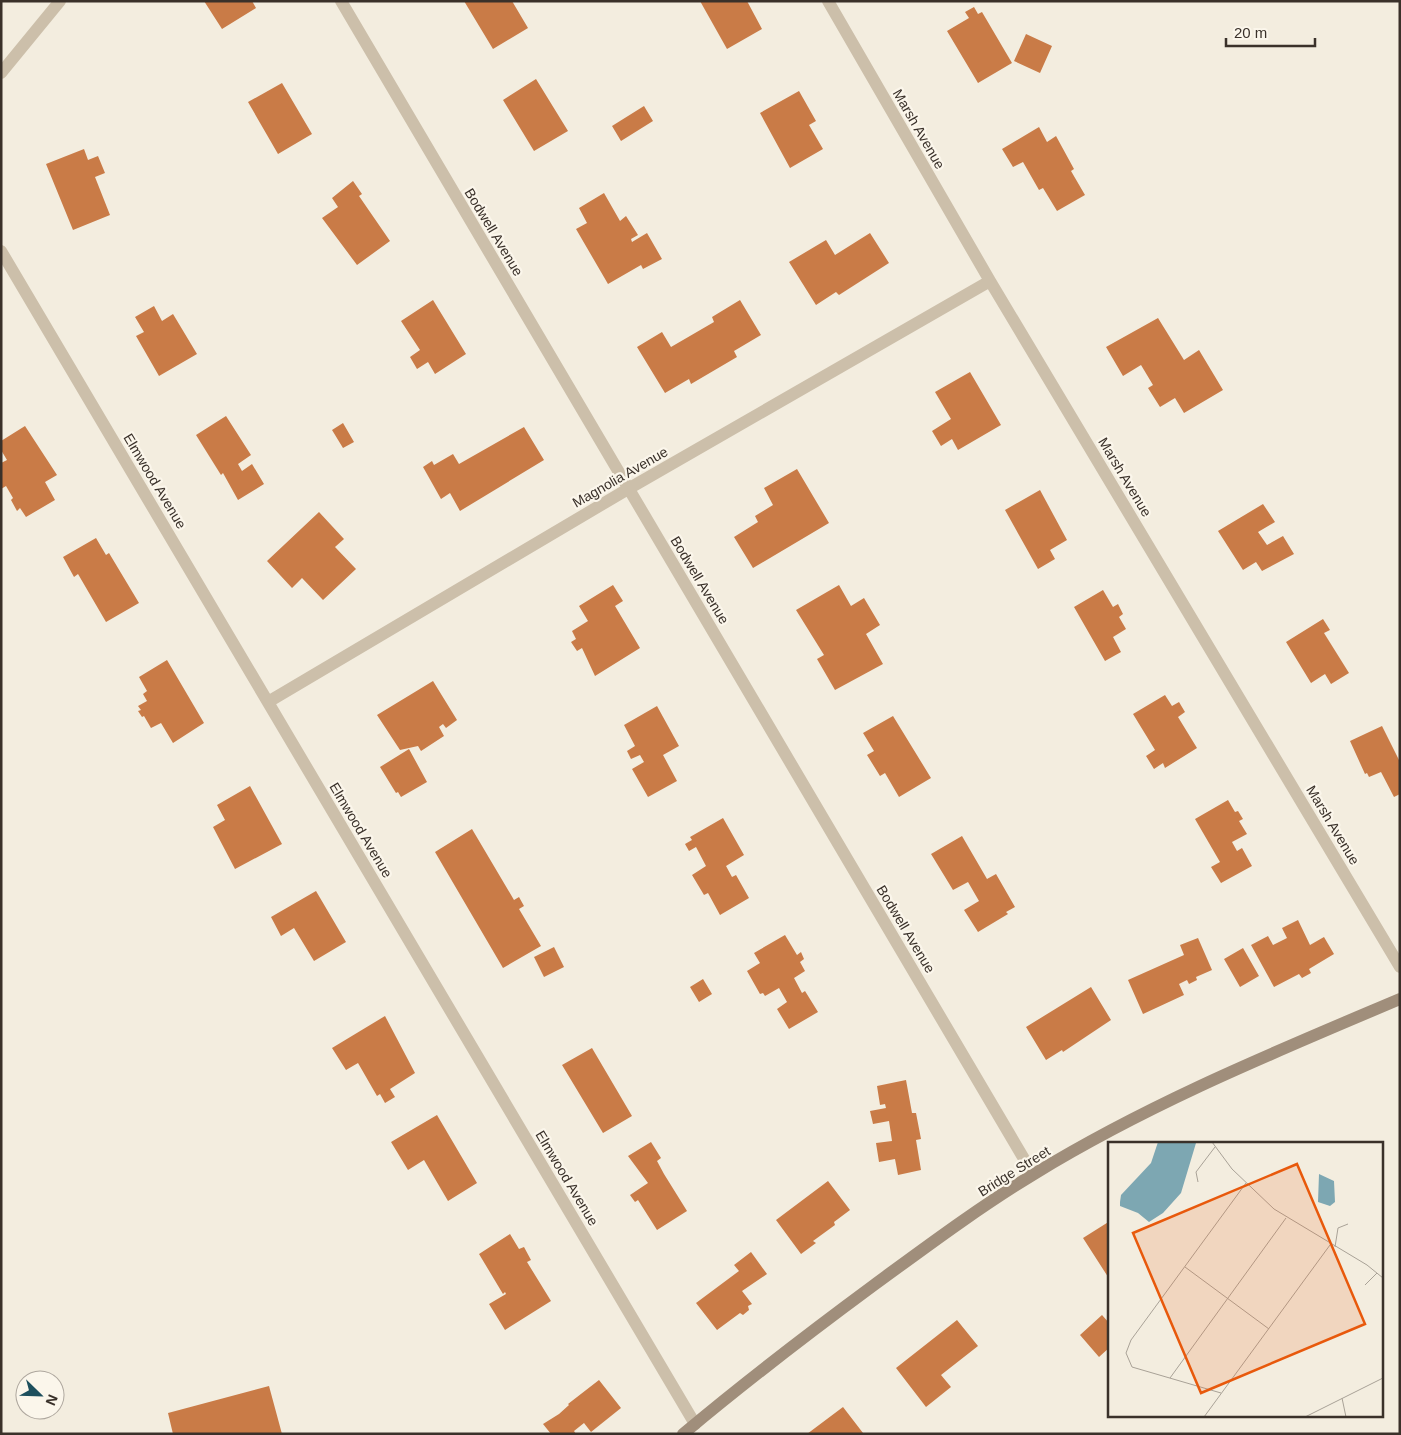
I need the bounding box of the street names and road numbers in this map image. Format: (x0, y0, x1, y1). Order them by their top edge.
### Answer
street label: Marsh Avenue (890, 86, 948, 172)
street label: Bodwell Avenue (462, 185, 527, 279)
street label: Elmwood Avenue (120, 431, 190, 532)
street label: Marsh Avenue (1095, 435, 1155, 520)
street label: Magnolia Avenue (570, 443, 671, 511)
street label: Bodwell Avenue (668, 533, 733, 627)
street label: Elmwood Avenue (326, 780, 396, 881)
street label: Marsh Avenue (1303, 783, 1363, 868)
street label: Bodwell Avenue (874, 882, 939, 976)
street label: Elmwood Avenue (532, 1128, 602, 1229)
street label: Bridge Street (975, 1143, 1053, 1199)

